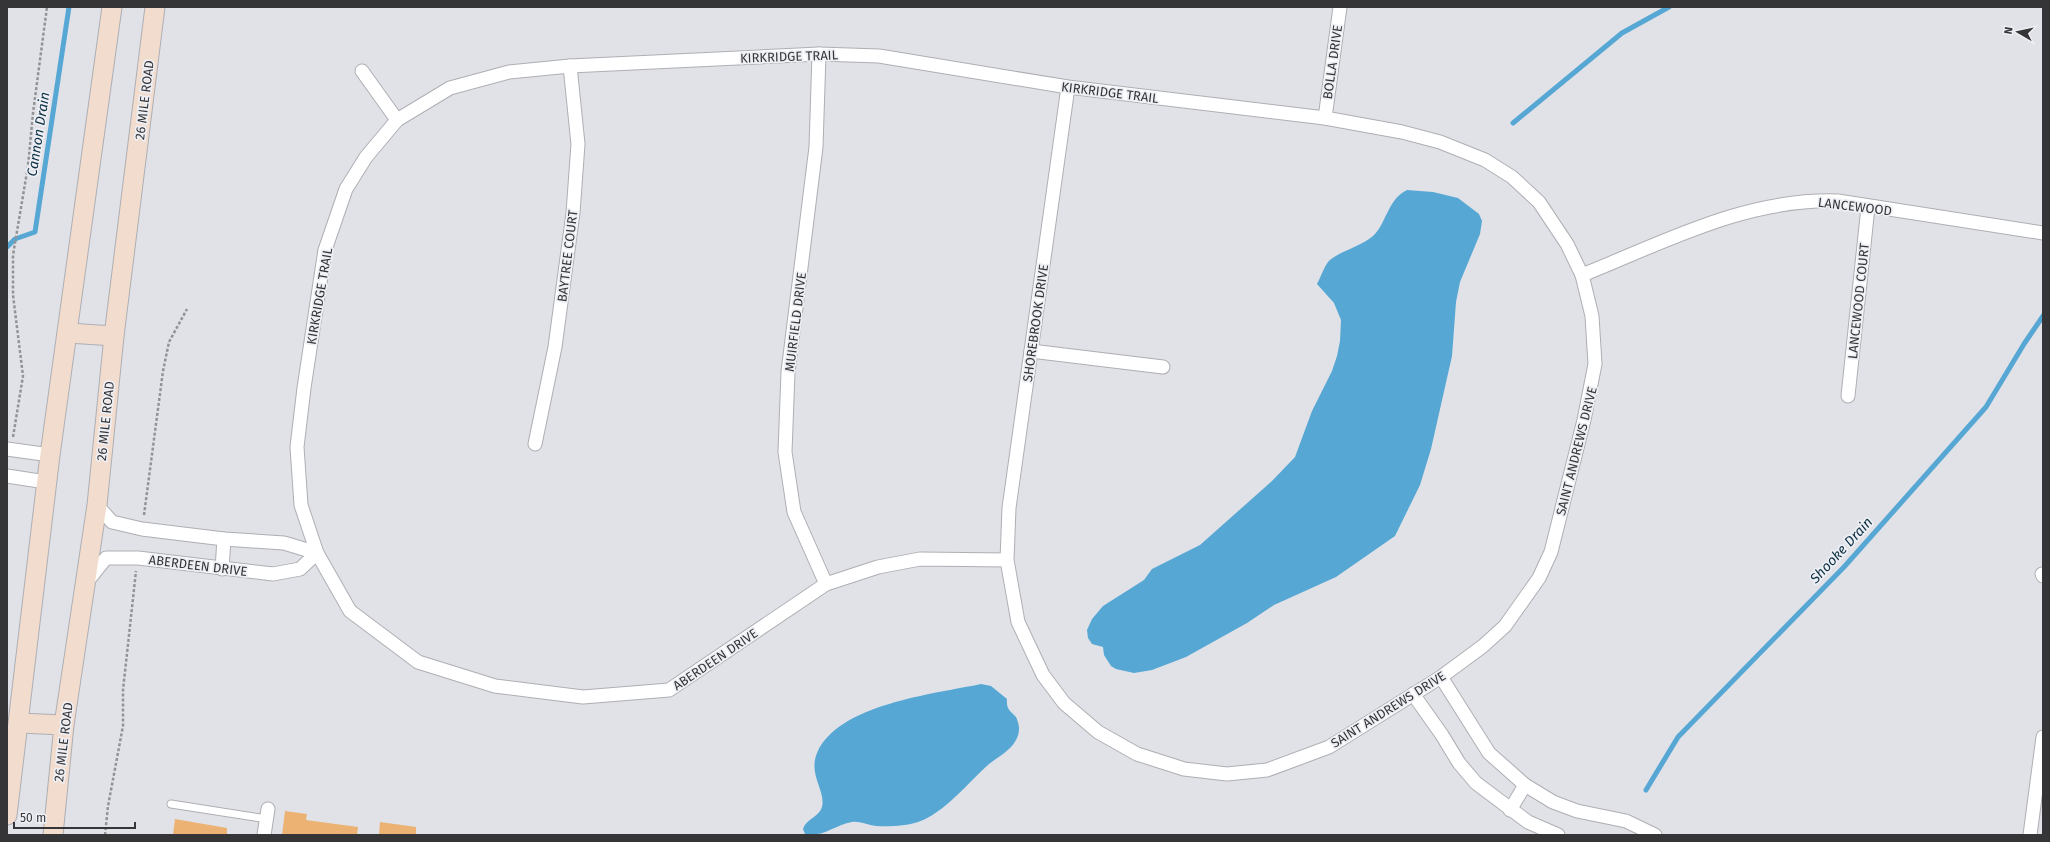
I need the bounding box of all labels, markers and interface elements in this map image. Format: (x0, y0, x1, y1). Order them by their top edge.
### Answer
north arrow (1998, 12, 2038, 52)
street label: BOLLA DRIVE (1320, 24, 1345, 100)
text: N (2002, 26, 2016, 35)
street label: KIRKRIDGE TRAIL (740, 47, 839, 66)
street label: 26 MILE ROAD (132, 59, 157, 141)
street label: KIRKRIDGE TRAIL (1060, 79, 1160, 106)
water label: Cannon Drain (23, 91, 54, 178)
street label: LANCEWOOD (1817, 195, 1893, 218)
street label: BAYTREE COURT (554, 209, 581, 303)
street label: LANCEWOOD COURT (1845, 242, 1872, 360)
street label: KIRKRIDGE TRAIL (304, 246, 335, 346)
street label: SHOREBROOK DRIVE (1020, 263, 1051, 383)
street label: MUIRFIELD DRIVE (782, 271, 809, 373)
street label: 26 MILE ROAD (94, 380, 117, 462)
street label: SAINT ANDREWS DRIVE (1553, 385, 1600, 517)
water label: Shooke Drain (1806, 514, 1876, 588)
street label: ABERDEEN DRIVE (148, 552, 248, 579)
street label: ABERDEEN DRIVE (670, 625, 761, 693)
street label: SAINT ANDREWS DRIVE (1328, 668, 1448, 751)
street label: 26 MILE ROAD (51, 701, 76, 783)
scale bar (14, 804, 135, 830)
text: 50 m (20, 811, 46, 825)

